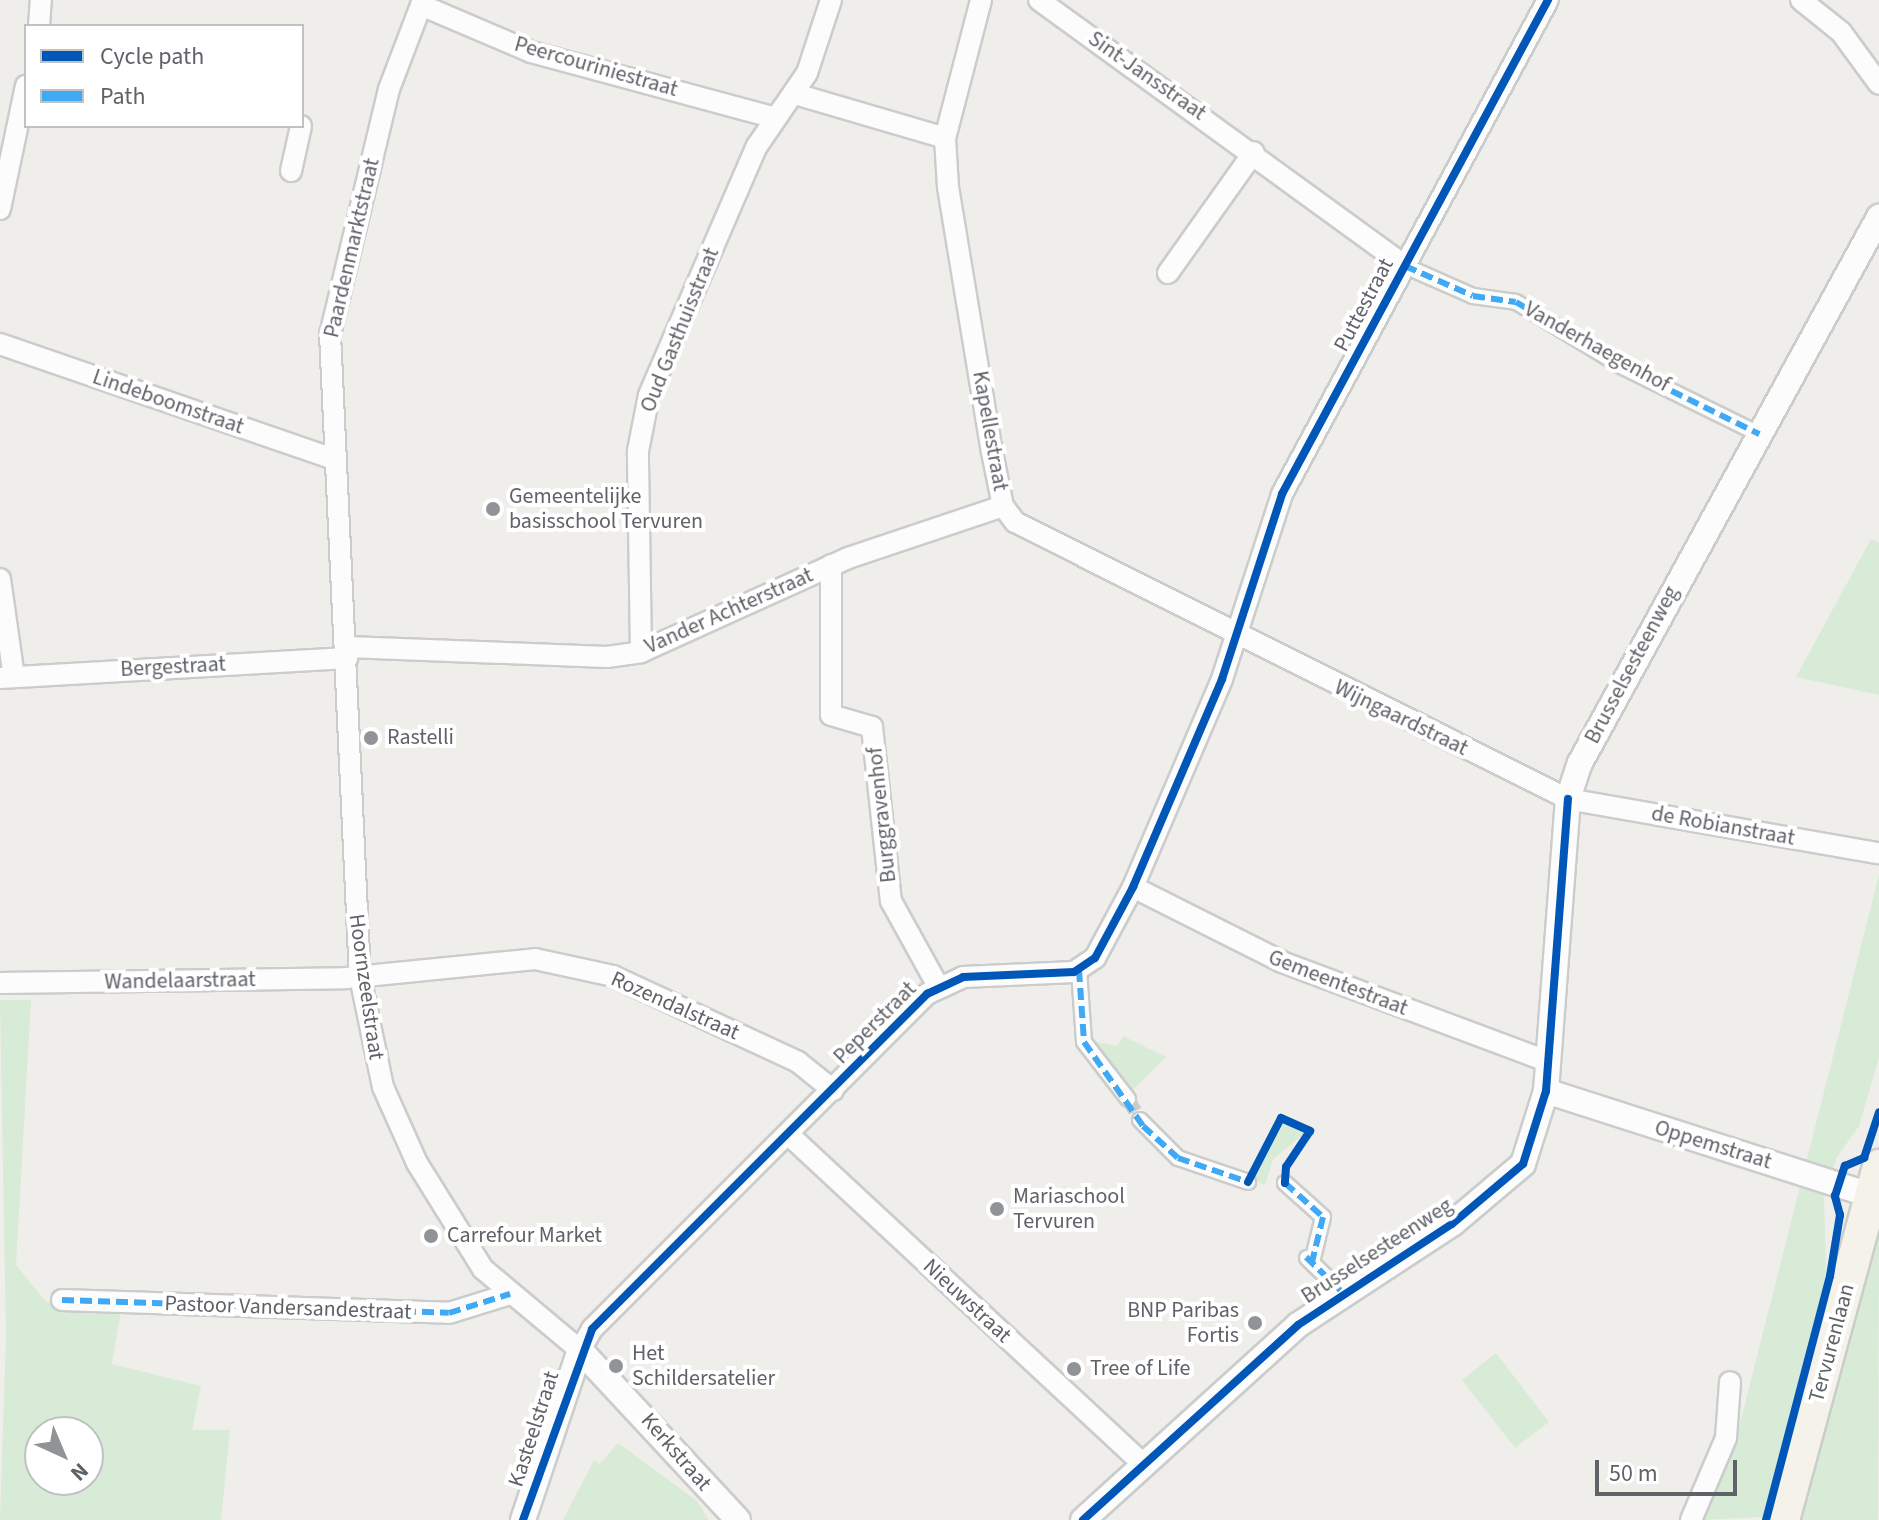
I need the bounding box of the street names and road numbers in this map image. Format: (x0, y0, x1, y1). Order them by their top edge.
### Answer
street label: Sint-Jansstraat (1083, 26, 1211, 126)
street label: Peercouriniestraat (511, 31, 681, 103)
street label: Paardenmarktstraat (318, 156, 386, 340)
street label: Oud Gasthuisstraat (635, 244, 725, 416)
street label: Puttestraat (1328, 254, 1400, 356)
street label: Vanderhaegenhof (1520, 296, 1674, 398)
street label: Lindeboomstraat (89, 364, 247, 440)
street label: Kapellestraat (966, 369, 1014, 493)
street label: Vander Achterstraat (641, 562, 817, 660)
street label: Brusselsesteenweg (1579, 582, 1685, 748)
street label: Bergestraat (120, 651, 226, 683)
street label: Wijngaardstraat (1330, 674, 1472, 762)
street label: Burggravenhof (862, 746, 902, 884)
street label: de Robianstraat (1649, 800, 1797, 852)
street label: Hoornzeelstraat (343, 912, 389, 1062)
street label: Gemeentestraat (1265, 944, 1411, 1022)
street label: Wandelaarstraat (104, 966, 256, 996)
street label: Rozendalstraat (607, 966, 743, 1046)
street label: Peperstraat (828, 976, 922, 1070)
street label: Oppemstraat (1651, 1115, 1775, 1175)
street label: Brusselsesteenweg (1296, 1192, 1458, 1310)
street label: Nieuwstraat (917, 1254, 1017, 1348)
street label: Tervurenlaan (1803, 1281, 1861, 1405)
street label: Pastoor Vandersandestraat (164, 1290, 412, 1326)
street label: Kasteelstraat (503, 1368, 565, 1490)
street label: Kerkstraat (635, 1408, 717, 1496)

